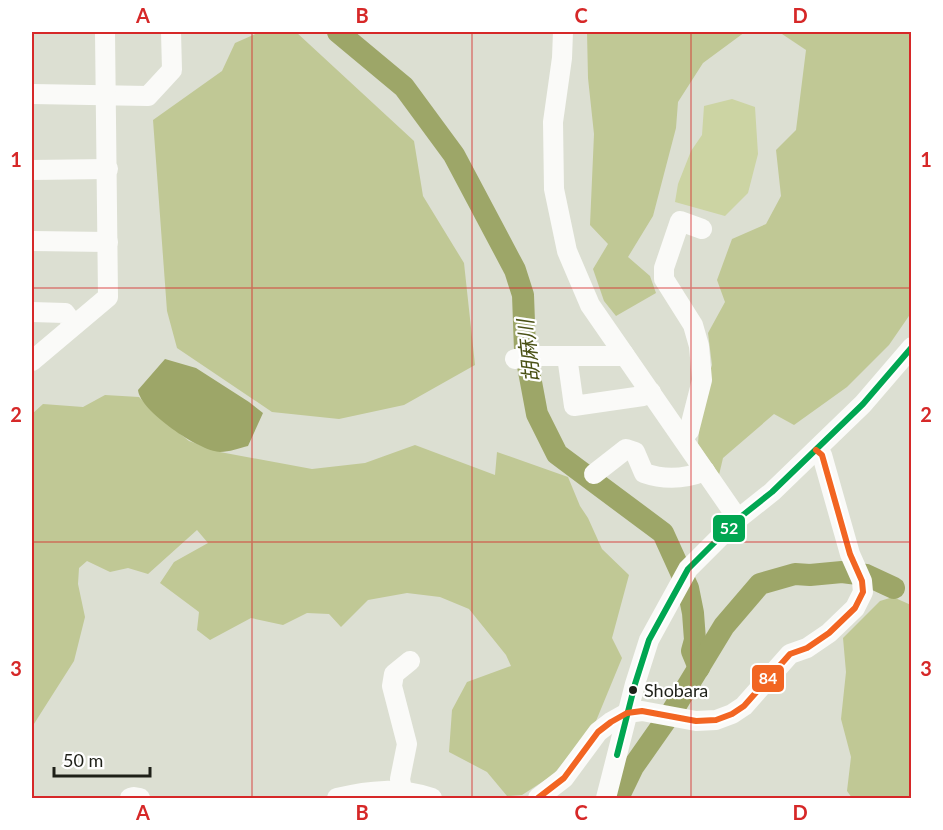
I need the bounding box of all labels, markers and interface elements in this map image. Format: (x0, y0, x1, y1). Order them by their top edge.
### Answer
text: A (135, 3, 150, 27)
text: B (355, 3, 369, 27)
text: C (574, 3, 588, 27)
text: D (792, 3, 808, 27)
text: 1 (10, 147, 22, 171)
text: 1 (920, 147, 932, 171)
water label: 胡麻川 (512, 317, 543, 384)
text: 2 (10, 402, 22, 426)
text: 2 (920, 402, 932, 426)
line badge: 52 (712, 514, 746, 543)
text: 52 (720, 518, 738, 537)
text: 3 (10, 656, 22, 680)
text: 3 (920, 656, 932, 680)
line badge: 84 (751, 664, 785, 693)
text: 84 (759, 668, 777, 687)
place label: Shobara (644, 679, 708, 701)
marker: Shobara (627, 684, 639, 696)
scale bar (54, 740, 150, 778)
text: 50 m (63, 749, 103, 771)
text: A (135, 800, 150, 824)
text: B (355, 800, 369, 824)
text: C (574, 800, 588, 824)
text: D (792, 800, 808, 824)

